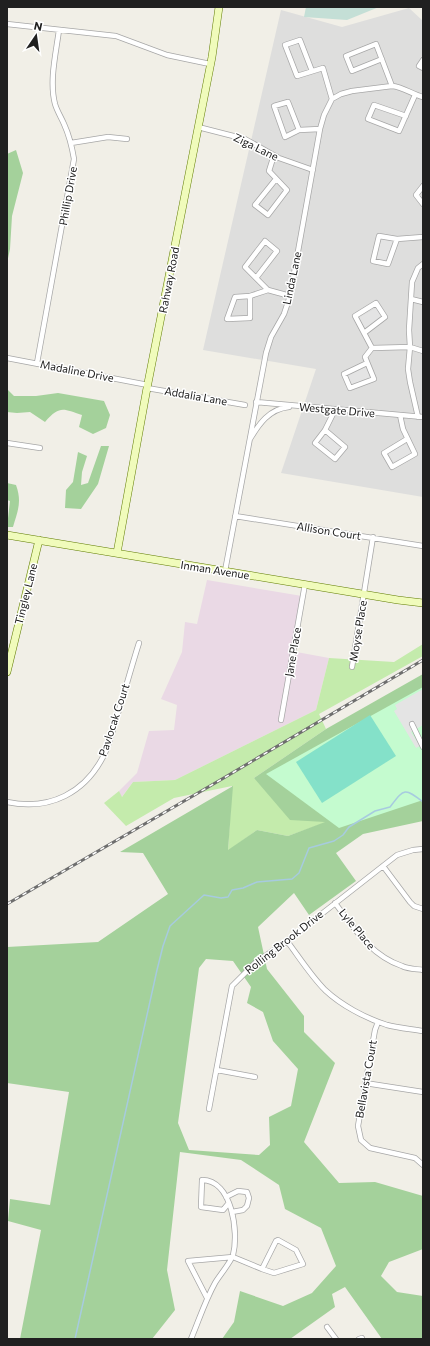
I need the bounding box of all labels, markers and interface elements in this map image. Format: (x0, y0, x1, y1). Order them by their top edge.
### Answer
north arrow (16, 16, 56, 56)
text: N (33, 19, 44, 33)
street label: Ziga Lane (232, 130, 281, 163)
street label: Phillip Drive (56, 165, 79, 226)
street label: Rahway Road (156, 246, 181, 314)
street label: Linda Lane (280, 250, 304, 306)
street label: Madaline Drive (39, 357, 115, 384)
street label: Addalia Lane (164, 384, 229, 407)
street label: Westgate Drive (298, 400, 376, 419)
street label: Allison Court (296, 519, 363, 542)
street label: Inman Avenue (180, 558, 251, 581)
street label: Tingley Lane (12, 562, 39, 626)
street label: Moyse Place (346, 599, 369, 663)
street label: Jane Place (282, 626, 304, 678)
street label: Pavlocak Court (96, 681, 132, 758)
street label: Lyle Place (337, 906, 378, 952)
street label: Rolling Brook Drive (242, 907, 325, 976)
street label: Bellavista Court (352, 1038, 379, 1119)

